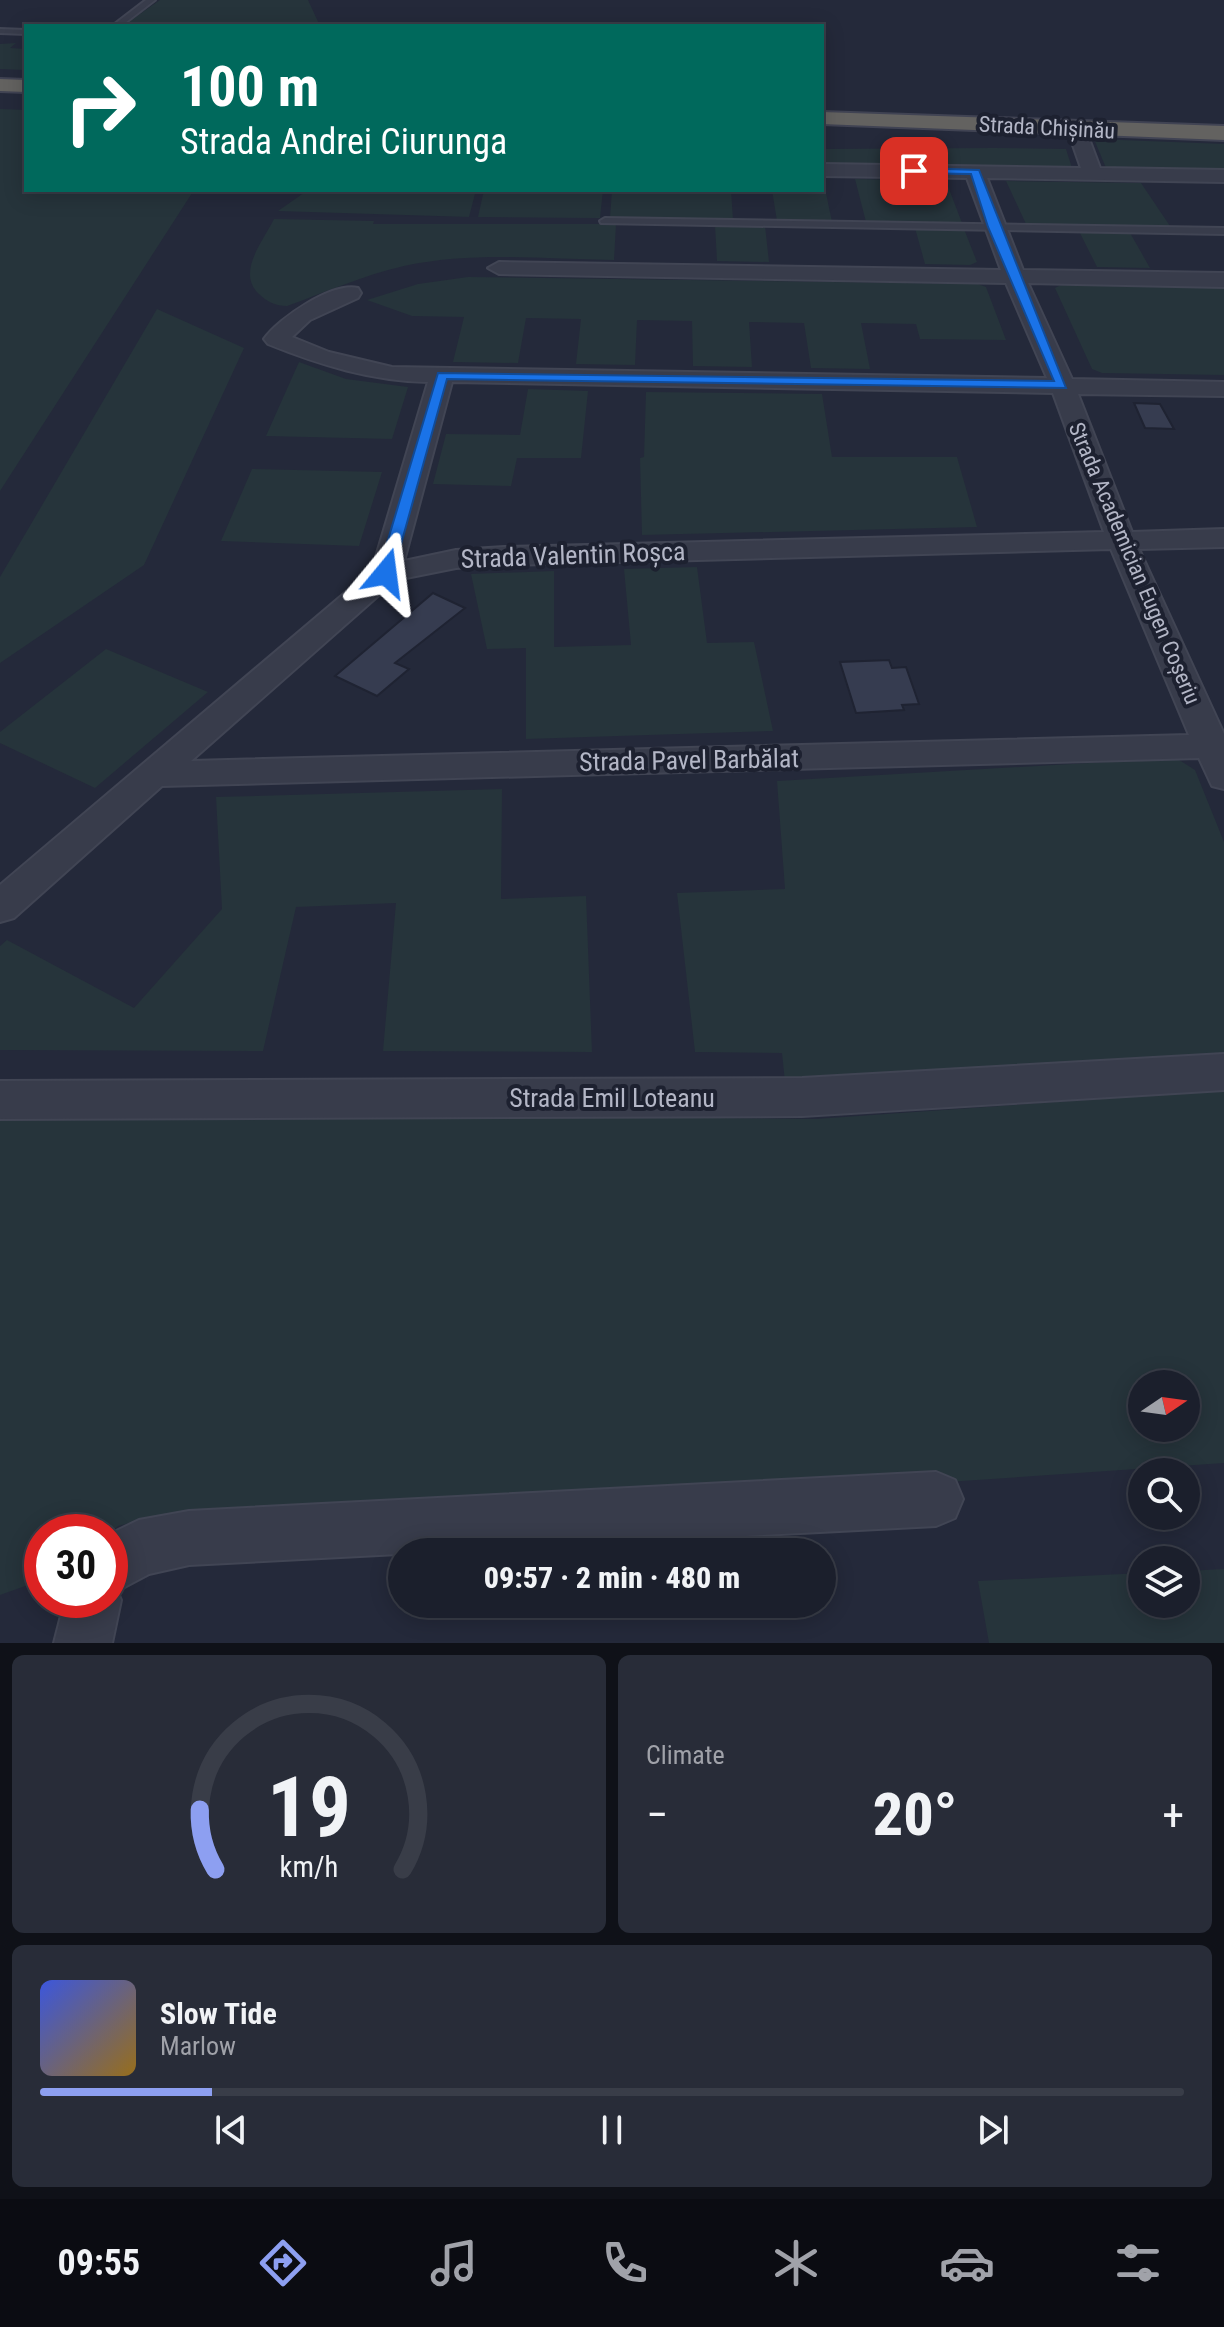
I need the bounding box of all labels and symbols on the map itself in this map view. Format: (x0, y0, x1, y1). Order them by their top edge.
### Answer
street label: Strada Chișinău (978, 111, 1116, 145)
pin (880, 137, 948, 205)
street label: Strada Academician Eugen Coșeriu (1063, 419, 1205, 708)
position arrow (344, 531, 428, 615)
street label: Strada Valentin Roșca (460, 536, 686, 575)
street label: Strada Pavel Barbălat (579, 743, 799, 777)
street label: Strada Emil Loteanu (509, 1083, 715, 1113)
north arrow (1128, 1370, 1200, 1442)
speed limit sign: 30 (24, 1514, 128, 1618)

